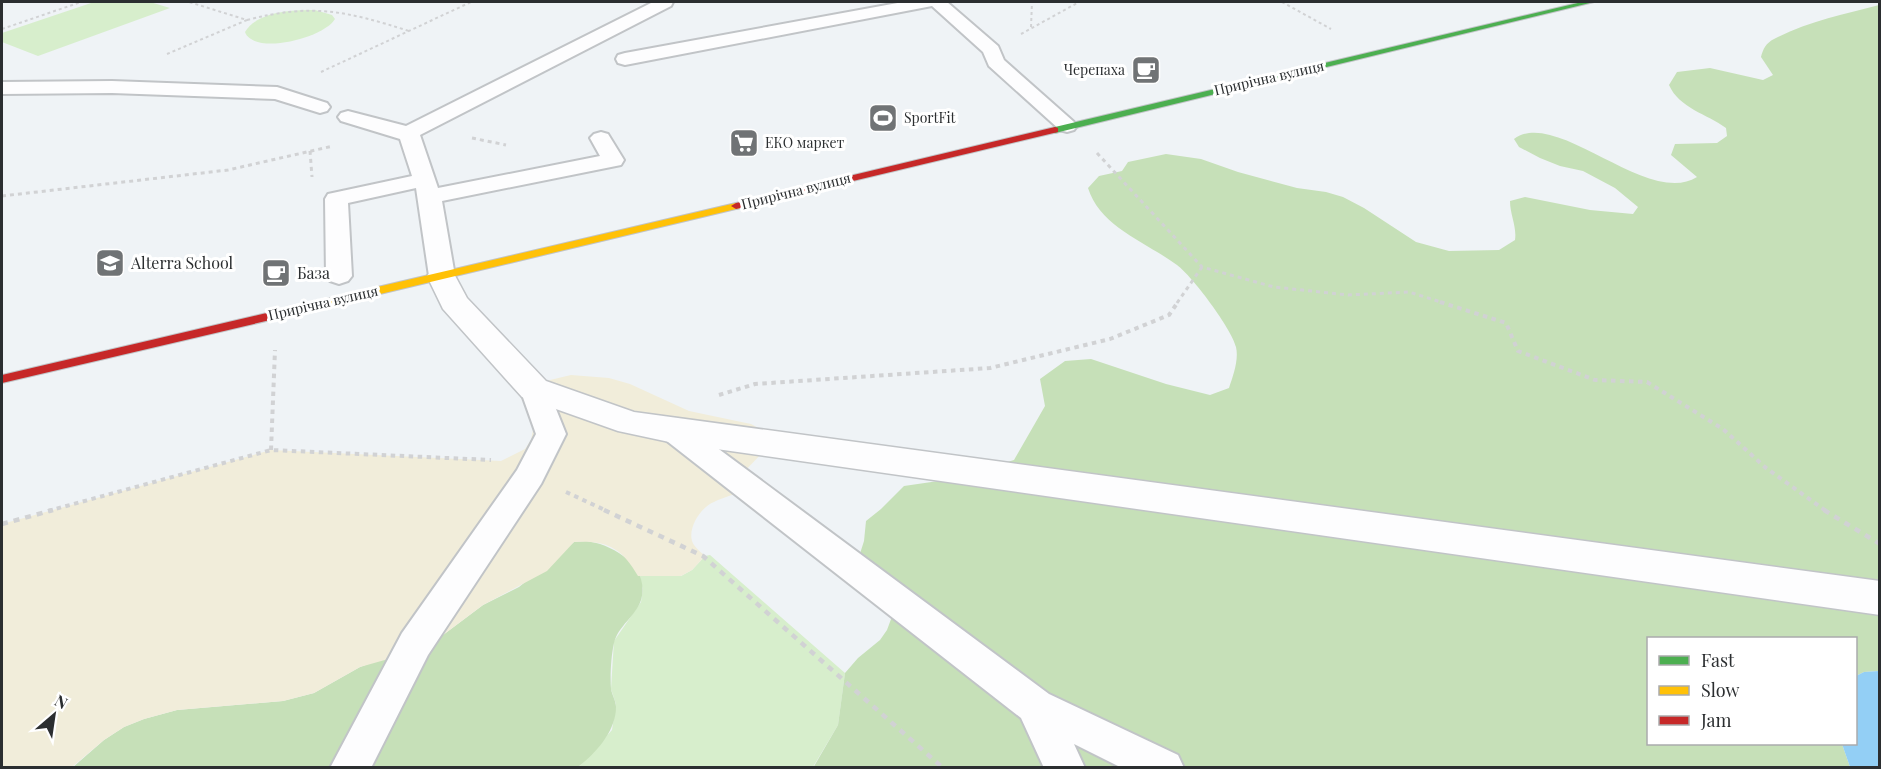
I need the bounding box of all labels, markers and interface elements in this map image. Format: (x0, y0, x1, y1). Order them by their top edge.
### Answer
cafe icon: Черепаха (1130, 54, 1162, 86)
street label: Прирічна вулиця (1212, 56, 1326, 99)
place label: Черепаха (1064, 60, 1125, 79)
sports icon: SportFit (867, 102, 899, 134)
place label: SportFit (904, 108, 957, 127)
supermarket icon: ЕКО маркет (728, 127, 760, 159)
place label: ЕКО маркет (765, 133, 844, 152)
street label: Прирічна вулиця (739, 168, 853, 213)
school or university icon: Alterra School (94, 247, 126, 279)
place label: Alterra School (130, 252, 234, 273)
cafe icon: База (260, 257, 292, 289)
place label: База (297, 262, 330, 283)
street label: Прирічна вулиця (266, 281, 380, 324)
legend (1647, 637, 1857, 745)
text: Fast (1701, 648, 1735, 672)
text: Slow (1701, 678, 1739, 702)
north arrow (24, 685, 84, 745)
text: N (51, 689, 72, 714)
text: Jam (1700, 708, 1731, 732)

